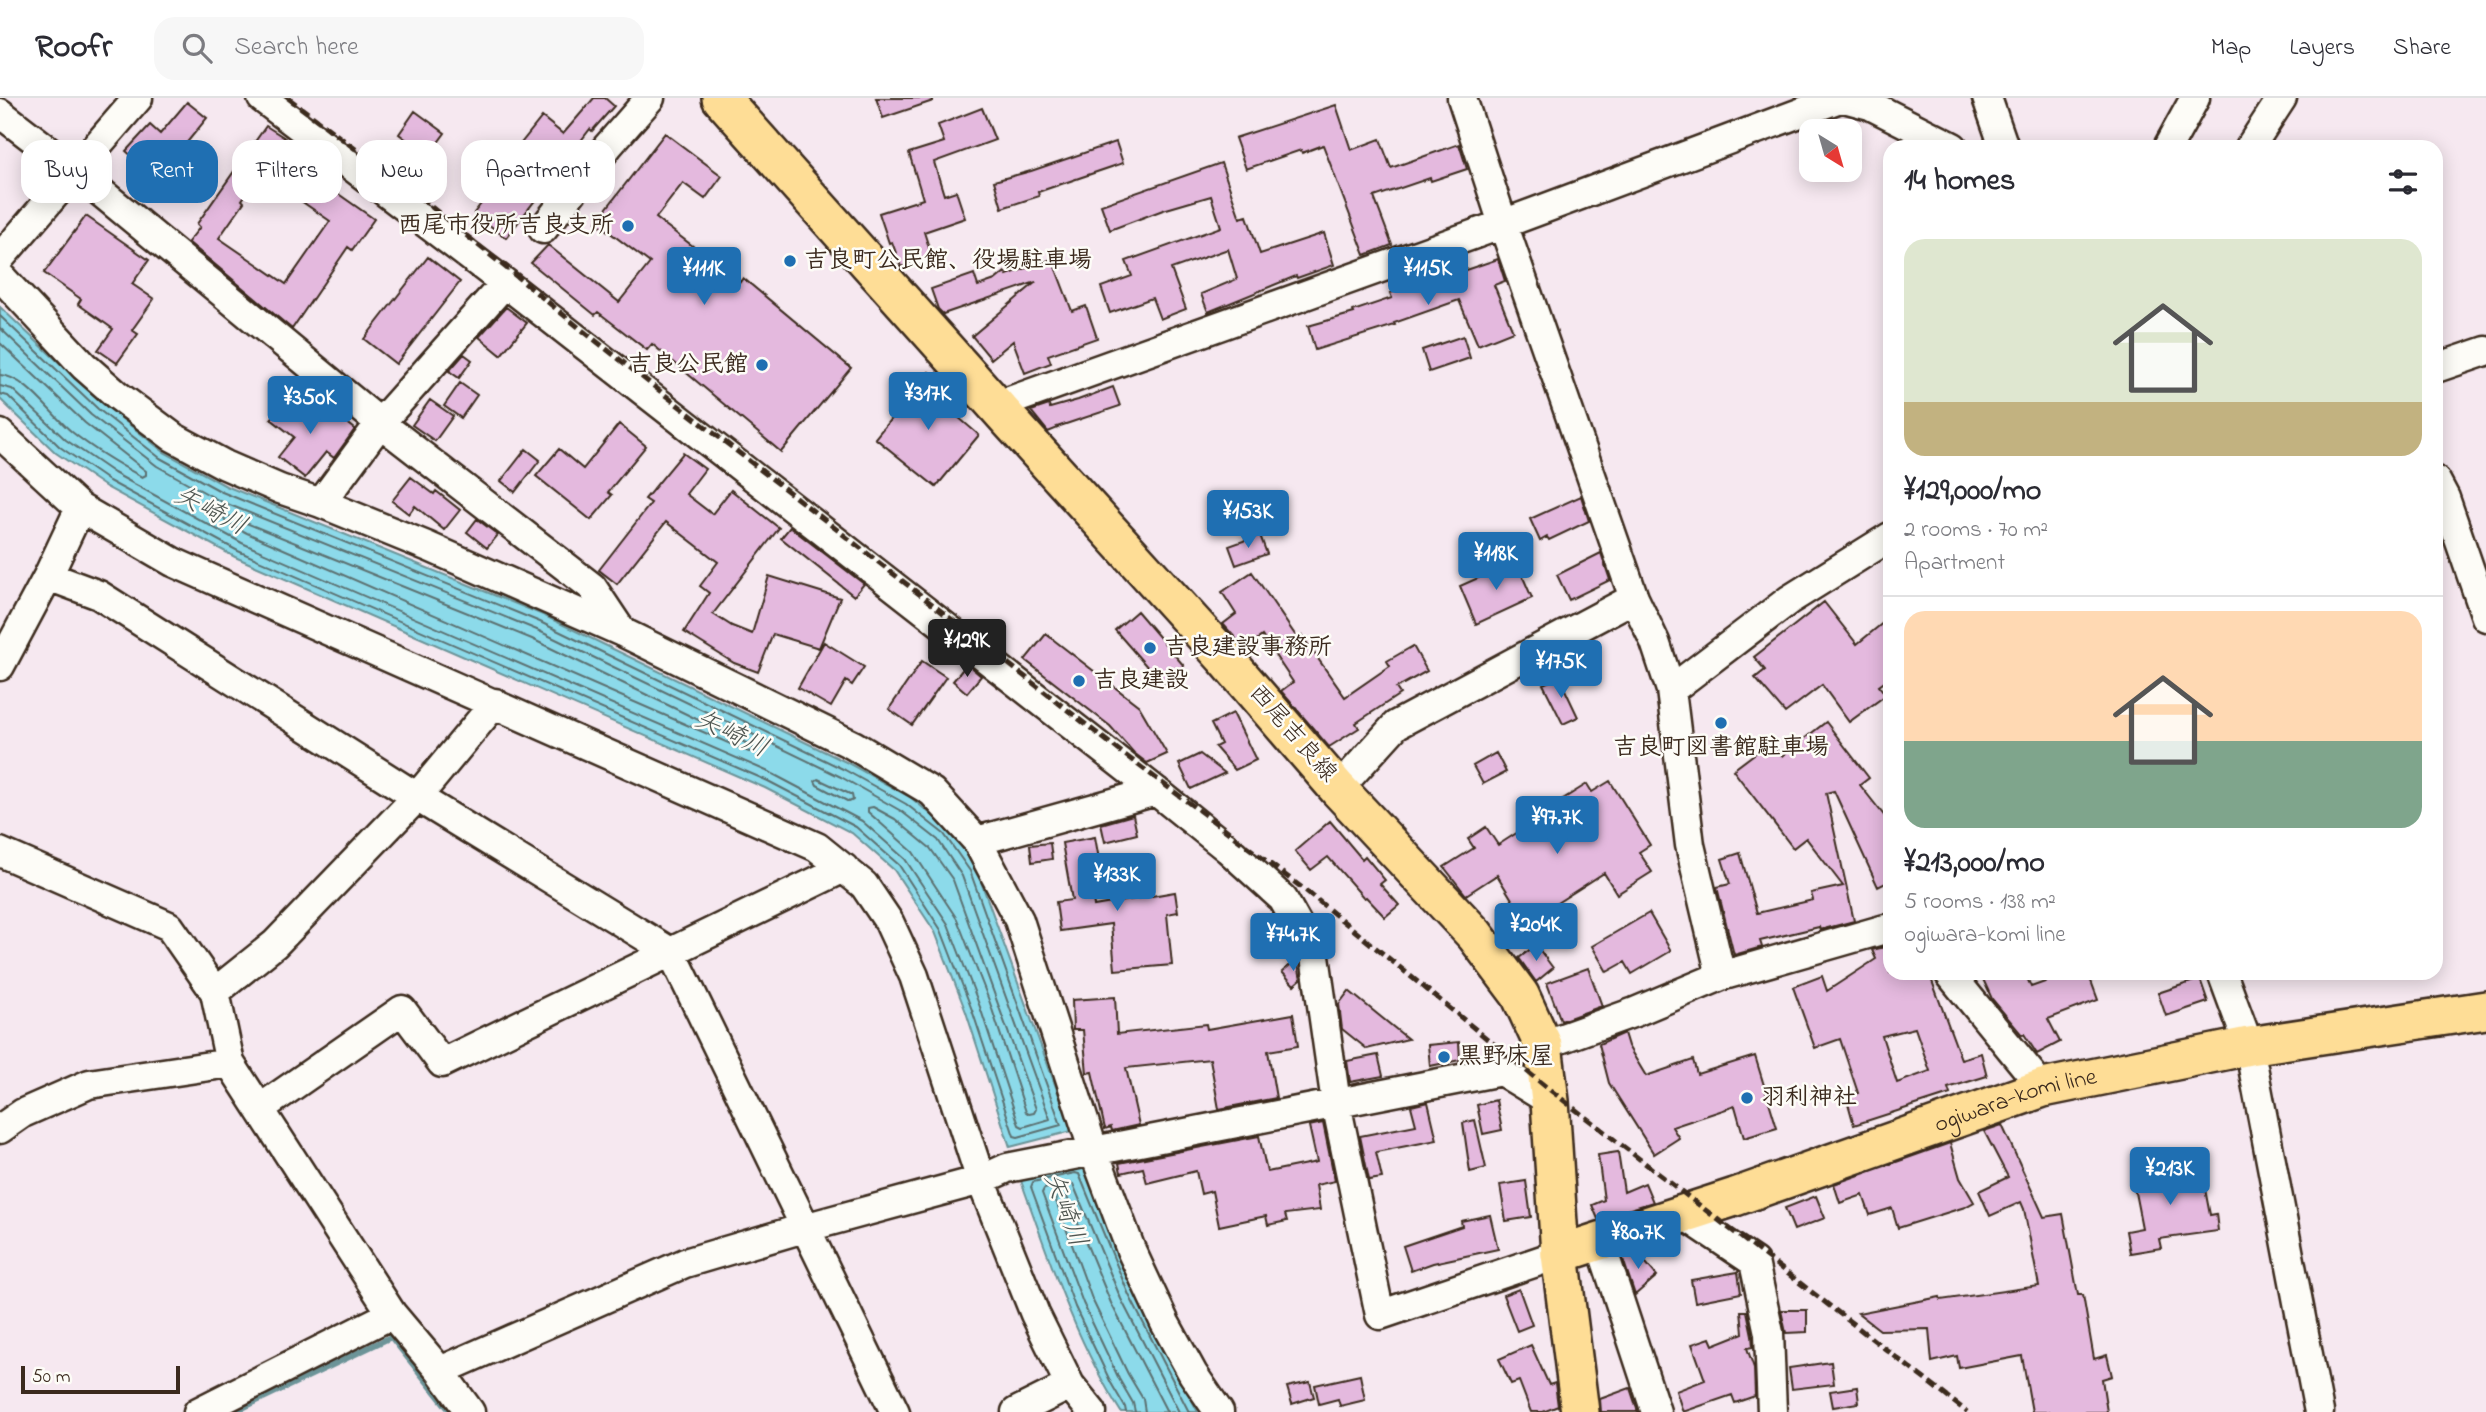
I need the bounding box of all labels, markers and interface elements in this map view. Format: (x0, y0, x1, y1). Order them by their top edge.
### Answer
search box (154, 17, 644, 80)
text: Roofr (35, 24, 112, 72)
icon: search (178, 29, 216, 67)
text: Search here (234, 29, 359, 67)
text: Map (2211, 31, 2251, 66)
text: Layers (2289, 31, 2355, 66)
text: Share (2393, 31, 2451, 66)
north arrow (1799, 119, 1862, 182)
map controls (1799, 119, 1862, 182)
chip: Buy (21, 140, 112, 203)
chip: Rent (126, 140, 218, 203)
chip: Filters (232, 140, 342, 203)
chip: New (356, 140, 447, 203)
chip: Apartment (461, 140, 615, 203)
text: 14 homes (1904, 160, 2015, 204)
icon: filters (2384, 163, 2422, 201)
place label: 西尾市役所吉良支所 (398, 209, 614, 244)
marker: 西尾市役所吉良支所 (620, 218, 636, 234)
place label: 吉良町公民館、役場駐車場 (804, 244, 1092, 279)
pin: ¥111K (655, 248, 753, 307)
pin: ¥115K (1379, 248, 1477, 307)
text: ¥111K (683, 253, 725, 286)
marker: 吉良町公民館、役場駐車場 (782, 253, 798, 269)
text: ¥115K (1404, 253, 1452, 286)
icon: home (2100, 285, 2226, 411)
place label: 吉良公民館 (628, 348, 748, 383)
marker: 吉良公民館 (754, 357, 770, 373)
pin: ¥317K (879, 372, 977, 432)
pin: ¥350K (261, 376, 359, 436)
text: ¥317K (905, 378, 951, 411)
text: ¥350K (284, 382, 336, 415)
text: ¥129,000/mo (1904, 470, 2041, 514)
water label: 矢崎川 (167, 477, 253, 547)
pin: ¥153K (1199, 490, 1297, 550)
text: ¥153K (1223, 496, 1273, 529)
text: 2 rooms · 70 m² (1904, 514, 2048, 547)
pin: ¥118K (1447, 532, 1545, 592)
text: ¥118K (1474, 538, 1518, 571)
text: Apartment (1904, 547, 2005, 580)
pin: ¥129K (918, 620, 1016, 679)
text: ¥129K (944, 625, 990, 658)
place label: 吉良建設事務所 (1164, 631, 1332, 666)
marker: 吉良建設事務所 (1142, 640, 1158, 656)
pin: ¥175K (1512, 640, 1610, 700)
text: ¥175K (1536, 646, 1586, 679)
icon: home (2100, 657, 2226, 783)
place label: 吉良建設 (1093, 664, 1189, 699)
marker: 吉良建設 (1071, 673, 1087, 689)
street label: 西尾吉良線 (1239, 677, 1345, 791)
water label: 矢崎川 (688, 701, 774, 769)
marker: 吉良町図書館駐車場 (1713, 715, 1729, 731)
place label: 吉良町図書館駐車場 (1613, 731, 1829, 766)
pin: ¥97.7K (1500, 796, 1614, 856)
text: ¥97.7K (1532, 802, 1582, 835)
text: ¥213,000/mo (1904, 842, 2045, 886)
pin: ¥133K (1068, 854, 1166, 913)
text: ¥133K (1094, 859, 1140, 892)
text: 5 rooms · 138 m² (1904, 886, 2056, 919)
pin: ¥204K (1487, 904, 1585, 963)
text: ¥204K (1511, 909, 1561, 942)
pin: ¥74.7K (1236, 914, 1350, 973)
text: ¥74.7K (1266, 919, 1320, 952)
text: ogiwara-komi line (1904, 919, 2066, 952)
place label: 黒野床屋 (1458, 1040, 1554, 1075)
marker: 黒野床屋 (1436, 1049, 1452, 1065)
street label: ogiwara-komi line (1930, 1060, 2100, 1143)
place label: 羽利神社 (1761, 1081, 1857, 1116)
marker: 羽利神社 (1739, 1090, 1755, 1106)
pin: ¥213K (2121, 1148, 2219, 1207)
text: ¥213K (2146, 1153, 2194, 1186)
water label: 矢崎川 (1032, 1167, 1096, 1253)
pin: ¥80.7K (1581, 1212, 1695, 1271)
text: ¥80.7K (1612, 1217, 1664, 1250)
scale bar (21, 1363, 180, 1395)
text: 50 m (32, 1364, 71, 1391)

